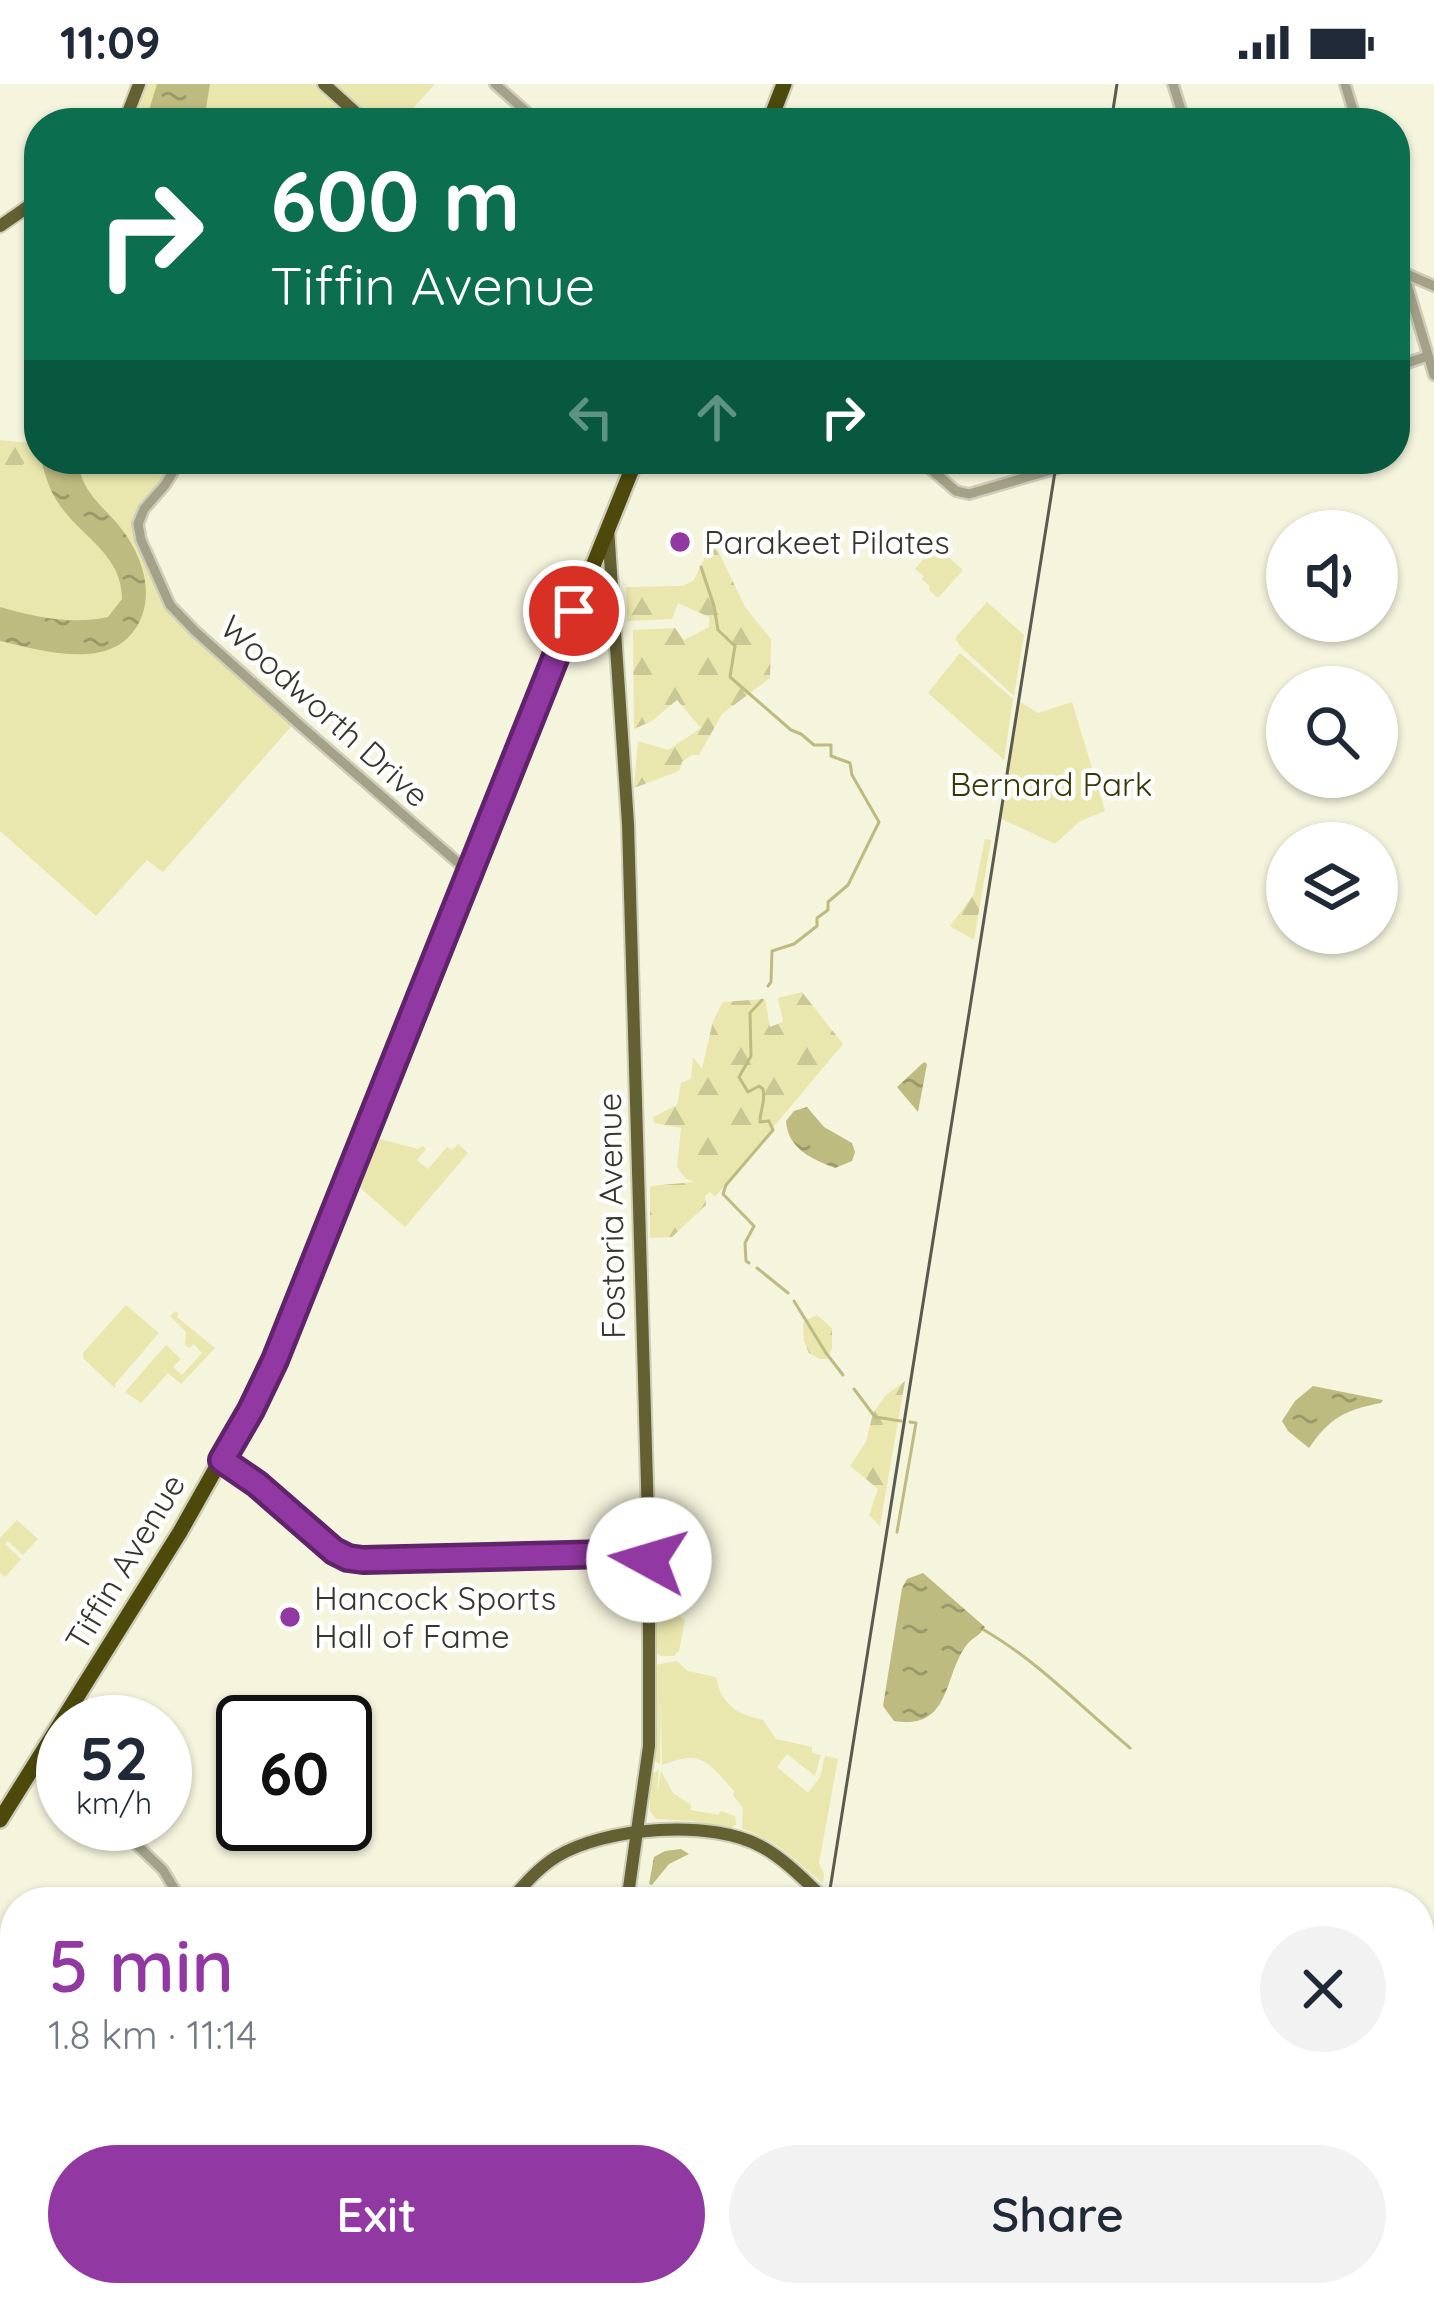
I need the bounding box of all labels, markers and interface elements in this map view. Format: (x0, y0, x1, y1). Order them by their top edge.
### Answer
text: 11:09 (60, 14, 161, 70)
text: 600 m (270, 147, 521, 252)
icon: right (72, 156, 228, 312)
text: Tiffin Avenue (270, 251, 595, 319)
icon: left (558, 384, 624, 450)
icon: ahead (684, 384, 750, 450)
icon: right (810, 384, 876, 450)
map controls (1266, 510, 1398, 954)
button: sound (1266, 510, 1398, 642)
place label: Parakeet Pilates (704, 521, 950, 562)
marker: Parakeet Pilates (667, 529, 693, 555)
pin (523, 560, 625, 662)
icon: arrive (541, 578, 607, 644)
street label: Woodworth Drive (212, 606, 438, 815)
button: search (1266, 666, 1398, 798)
park label: Bernard Park (950, 763, 1152, 804)
button: layers (1266, 822, 1398, 954)
street label: Fostoria Avenue (588, 1093, 633, 1339)
street label: Tiffin Avenue (56, 1466, 193, 1657)
position arrow (586, 1497, 712, 1623)
place label: Hancock Sports Hall of Fame (314, 1577, 556, 1656)
marker: Hancock Sports Hall of Fame (277, 1604, 303, 1630)
speed limit sign: 60 (216, 1695, 372, 1851)
text: 52 (80, 1720, 148, 1795)
text: km/h (76, 1784, 152, 1822)
text: 5 min (48, 1920, 234, 2010)
button: close (1260, 1926, 1386, 2052)
text: 1.8 km · 11:14 (48, 2010, 257, 2059)
button: Exit (48, 2145, 705, 2283)
button: Share (729, 2145, 1386, 2283)

